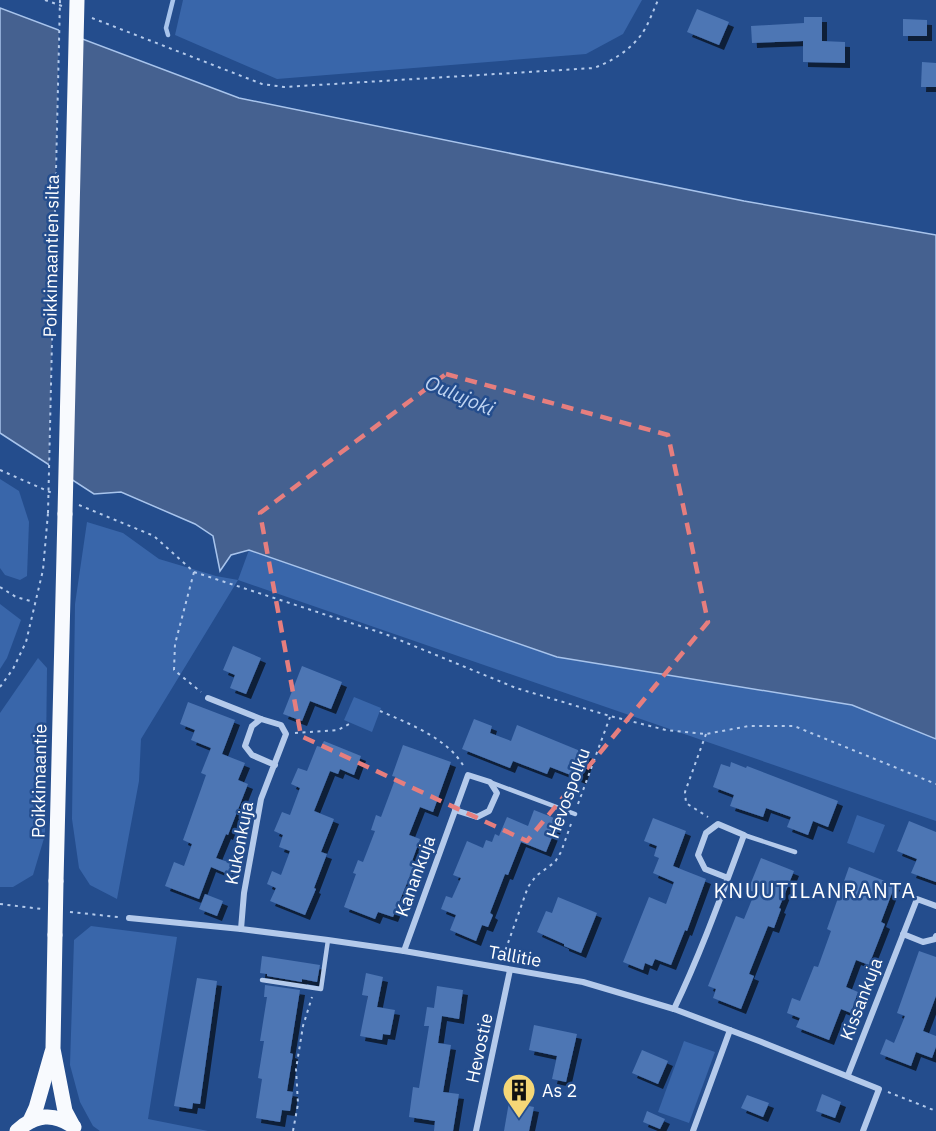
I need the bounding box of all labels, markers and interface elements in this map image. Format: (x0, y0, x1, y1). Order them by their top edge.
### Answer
street label: Poikkimaantien silta (38, 174, 64, 338)
water label: Oulujoki (421, 368, 500, 422)
street label: Poikkimaantie (27, 723, 51, 838)
street label: Hevospolku (541, 744, 595, 842)
street label: Kukonkuja (220, 799, 258, 887)
street label: Kanankuja (390, 832, 440, 920)
district label: KNUUTILANRANTA (714, 876, 917, 904)
street label: Tallitie (487, 940, 543, 972)
street label: Kissankuja (835, 954, 887, 1044)
street label: Hevostie (460, 1011, 498, 1085)
building icon: As 2 (501, 1072, 537, 1119)
place label: As 2 (542, 1079, 577, 1102)

